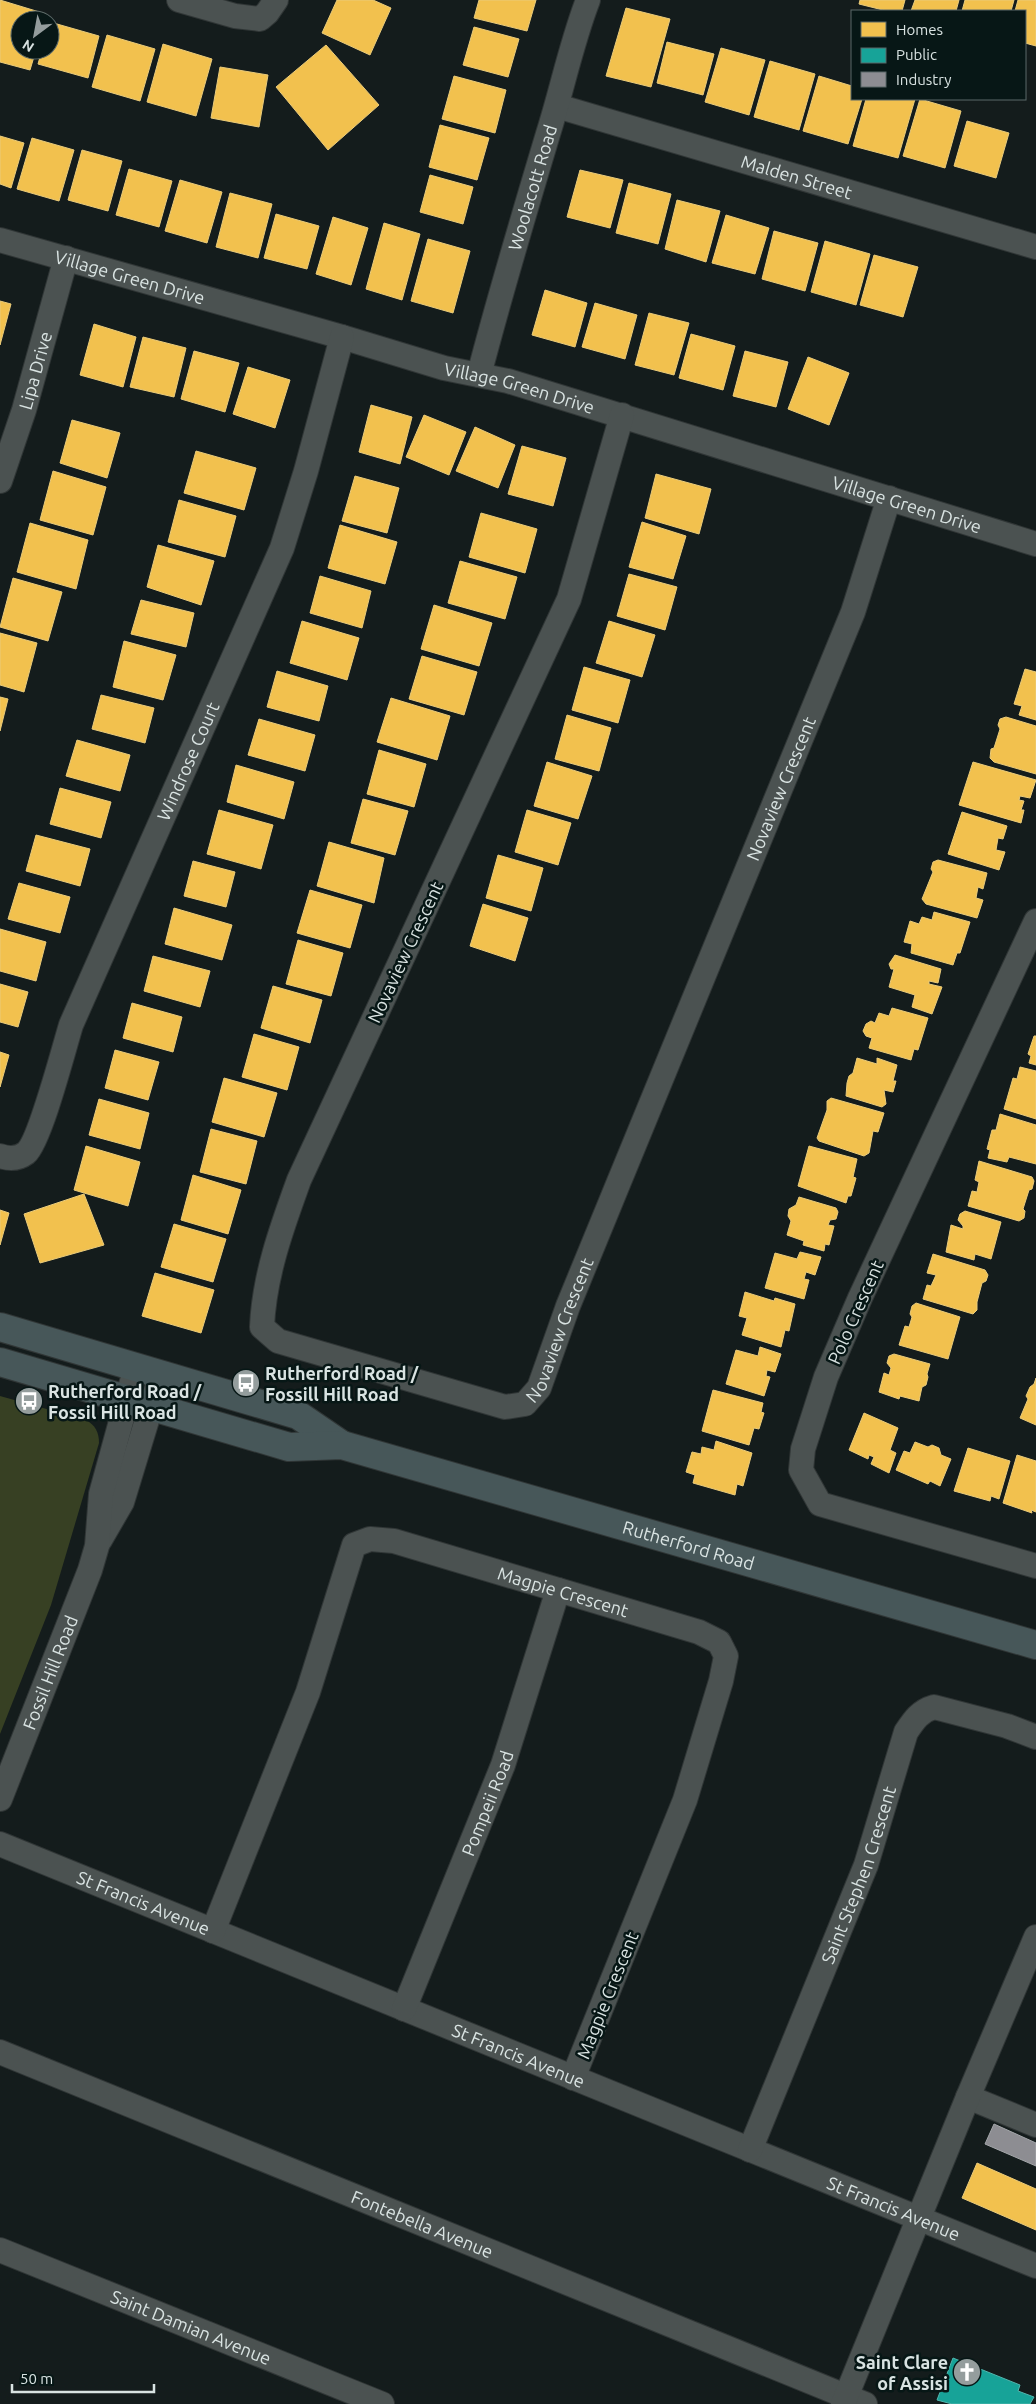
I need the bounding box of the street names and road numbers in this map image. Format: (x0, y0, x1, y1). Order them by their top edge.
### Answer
street label: Woolacott Road (504, 122, 560, 253)
street label: Malden Street (739, 151, 855, 202)
street label: Village Green Drive (53, 246, 207, 308)
street label: Lipa Drive (15, 329, 55, 412)
street label: Village Green Drive (442, 358, 597, 417)
street label: Village Green Drive (830, 472, 984, 537)
street label: Windrose Court (153, 699, 223, 823)
street label: Novaview Crescent (742, 713, 819, 863)
street label: Novaview Crescent (363, 878, 447, 1026)
street label: Novaview Crescent (521, 1255, 597, 1406)
street label: Polo Crescent (823, 1257, 887, 1367)
street label: Rutherford Road (621, 1516, 757, 1573)
street label: Magpie Crescent (495, 1563, 631, 1620)
street label: Fossil Hill Road (18, 1613, 81, 1732)
street label: Pompeii Road (457, 1748, 517, 1859)
street label: Saint Stephen Crescent (817, 1784, 899, 1966)
street label: St Francis Avenue (74, 1867, 213, 1938)
street label: Magpie Crescent (572, 1928, 642, 2062)
street label: St Francis Avenue (449, 2019, 588, 2091)
street label: St Francis Avenue (824, 2172, 963, 2244)
street label: Fontebella Avenue (349, 2186, 496, 2262)
street label: Saint Damian Avenue (108, 2286, 274, 2368)

